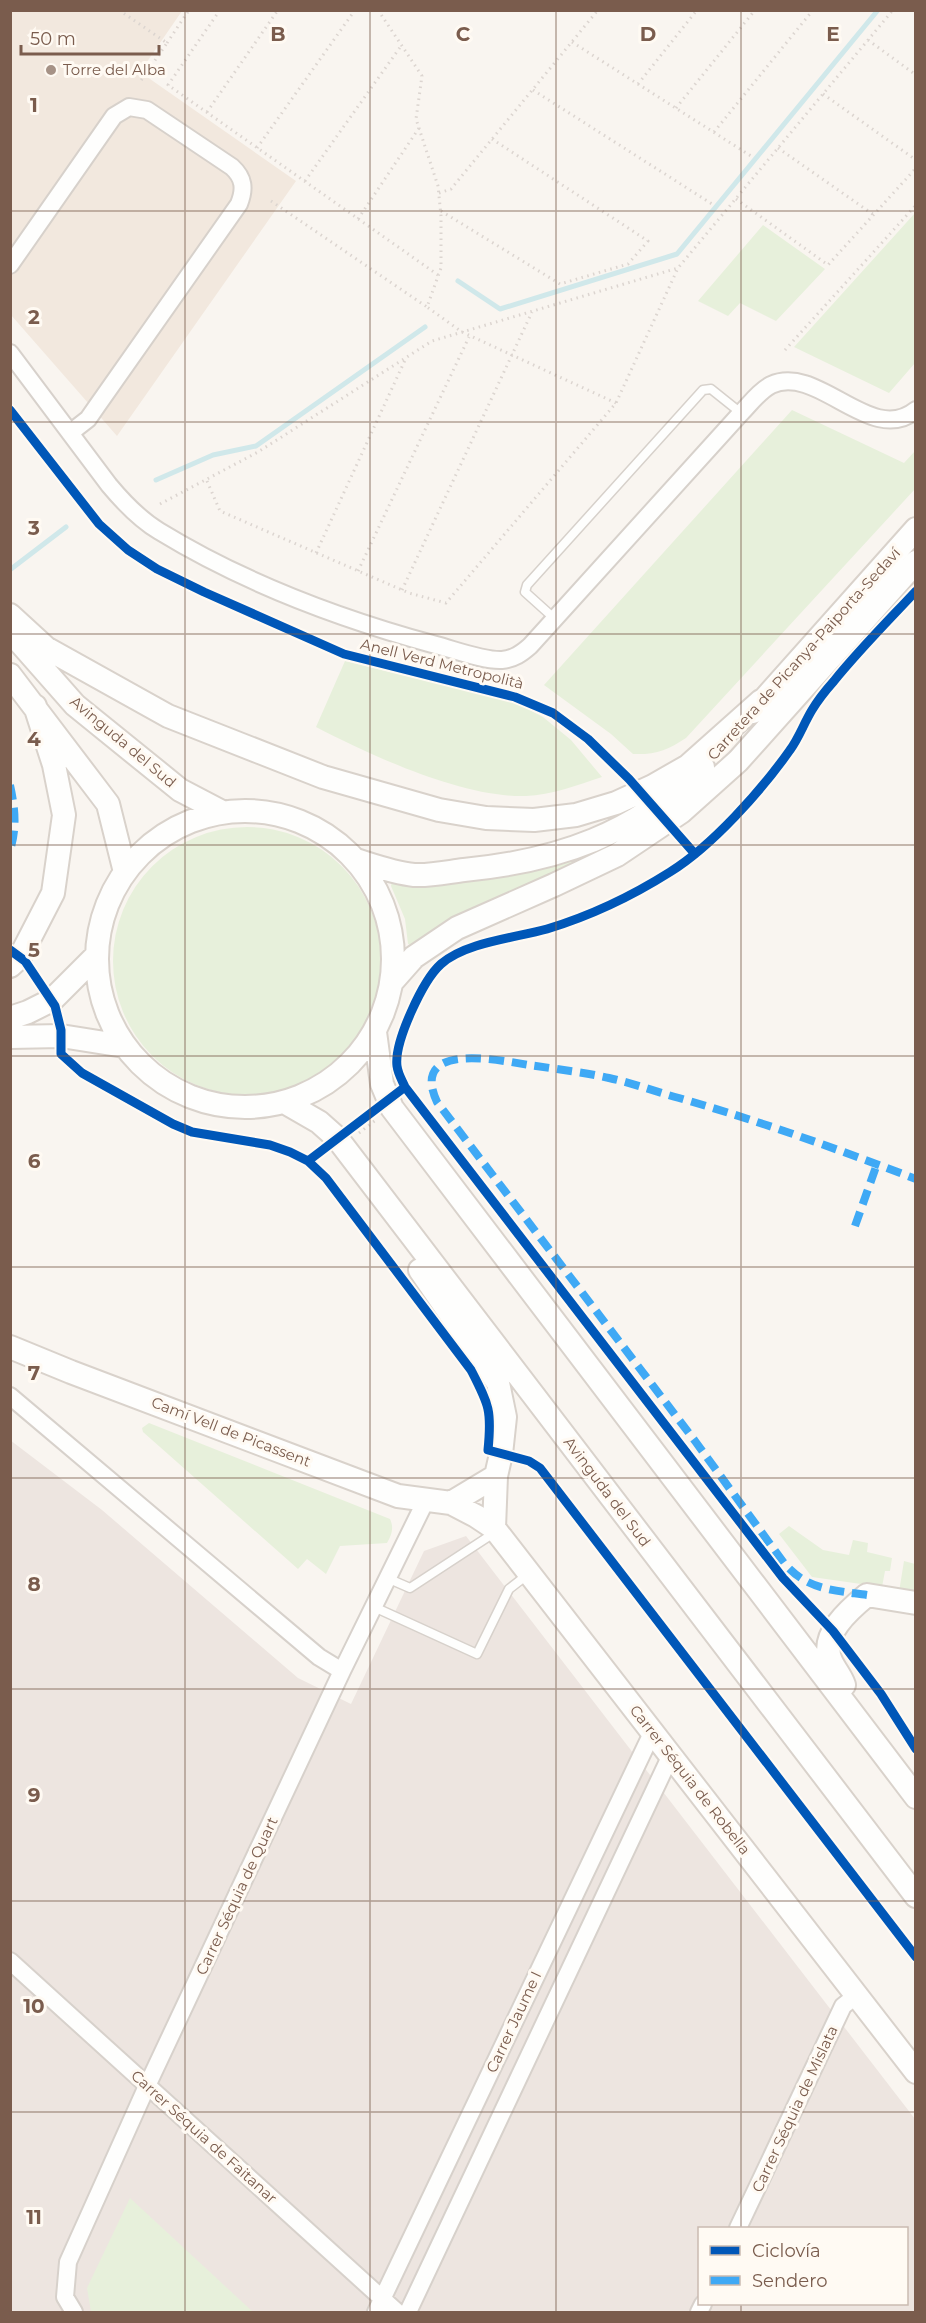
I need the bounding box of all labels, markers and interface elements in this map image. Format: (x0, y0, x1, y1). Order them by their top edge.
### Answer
scale bar (21, 18, 159, 56)
text: B (270, 22, 286, 46)
text: C (456, 22, 471, 46)
text: D (640, 22, 656, 46)
text: E (826, 22, 840, 46)
text: 50 m (30, 28, 76, 50)
place label: Torre del Alba (63, 60, 166, 79)
marker: Torre del Alba (44, 63, 58, 77)
text: 1 (30, 93, 38, 117)
text: 2 (28, 305, 40, 329)
text: 3 (27, 516, 40, 540)
street label: Carretera de Picanya-Paiporta-Sedaví (703, 543, 905, 764)
street label: Anell Verd Metropolità (359, 634, 526, 693)
street label: Avinguda del Sud (66, 692, 180, 792)
text: 4 (27, 727, 41, 751)
text: 5 (28, 938, 40, 962)
text: 6 (28, 1149, 41, 1173)
text: 7 (28, 1361, 40, 1385)
street label: Camí Vell de Picassent (149, 1392, 314, 1471)
street label: Avinguda del Sud (560, 1433, 655, 1550)
text: 8 (27, 1572, 41, 1596)
street label: Carrer Séquia de Robella (626, 1701, 755, 1858)
text: 9 (28, 1783, 40, 1807)
street label: Carrer Séquia de Quart (191, 1814, 282, 1978)
street label: Carrer Jaume I (482, 1968, 545, 2076)
text: 10 (23, 1994, 45, 2018)
street label: Carrer Séquia de Mislata (748, 2022, 842, 2195)
street label: Carrer Séquia de Faitanar (127, 2066, 281, 2207)
text: 11 (26, 2205, 42, 2229)
legend (698, 2227, 908, 2305)
text: Ciclovía (752, 2240, 821, 2262)
text: Sendero (752, 2270, 827, 2292)

